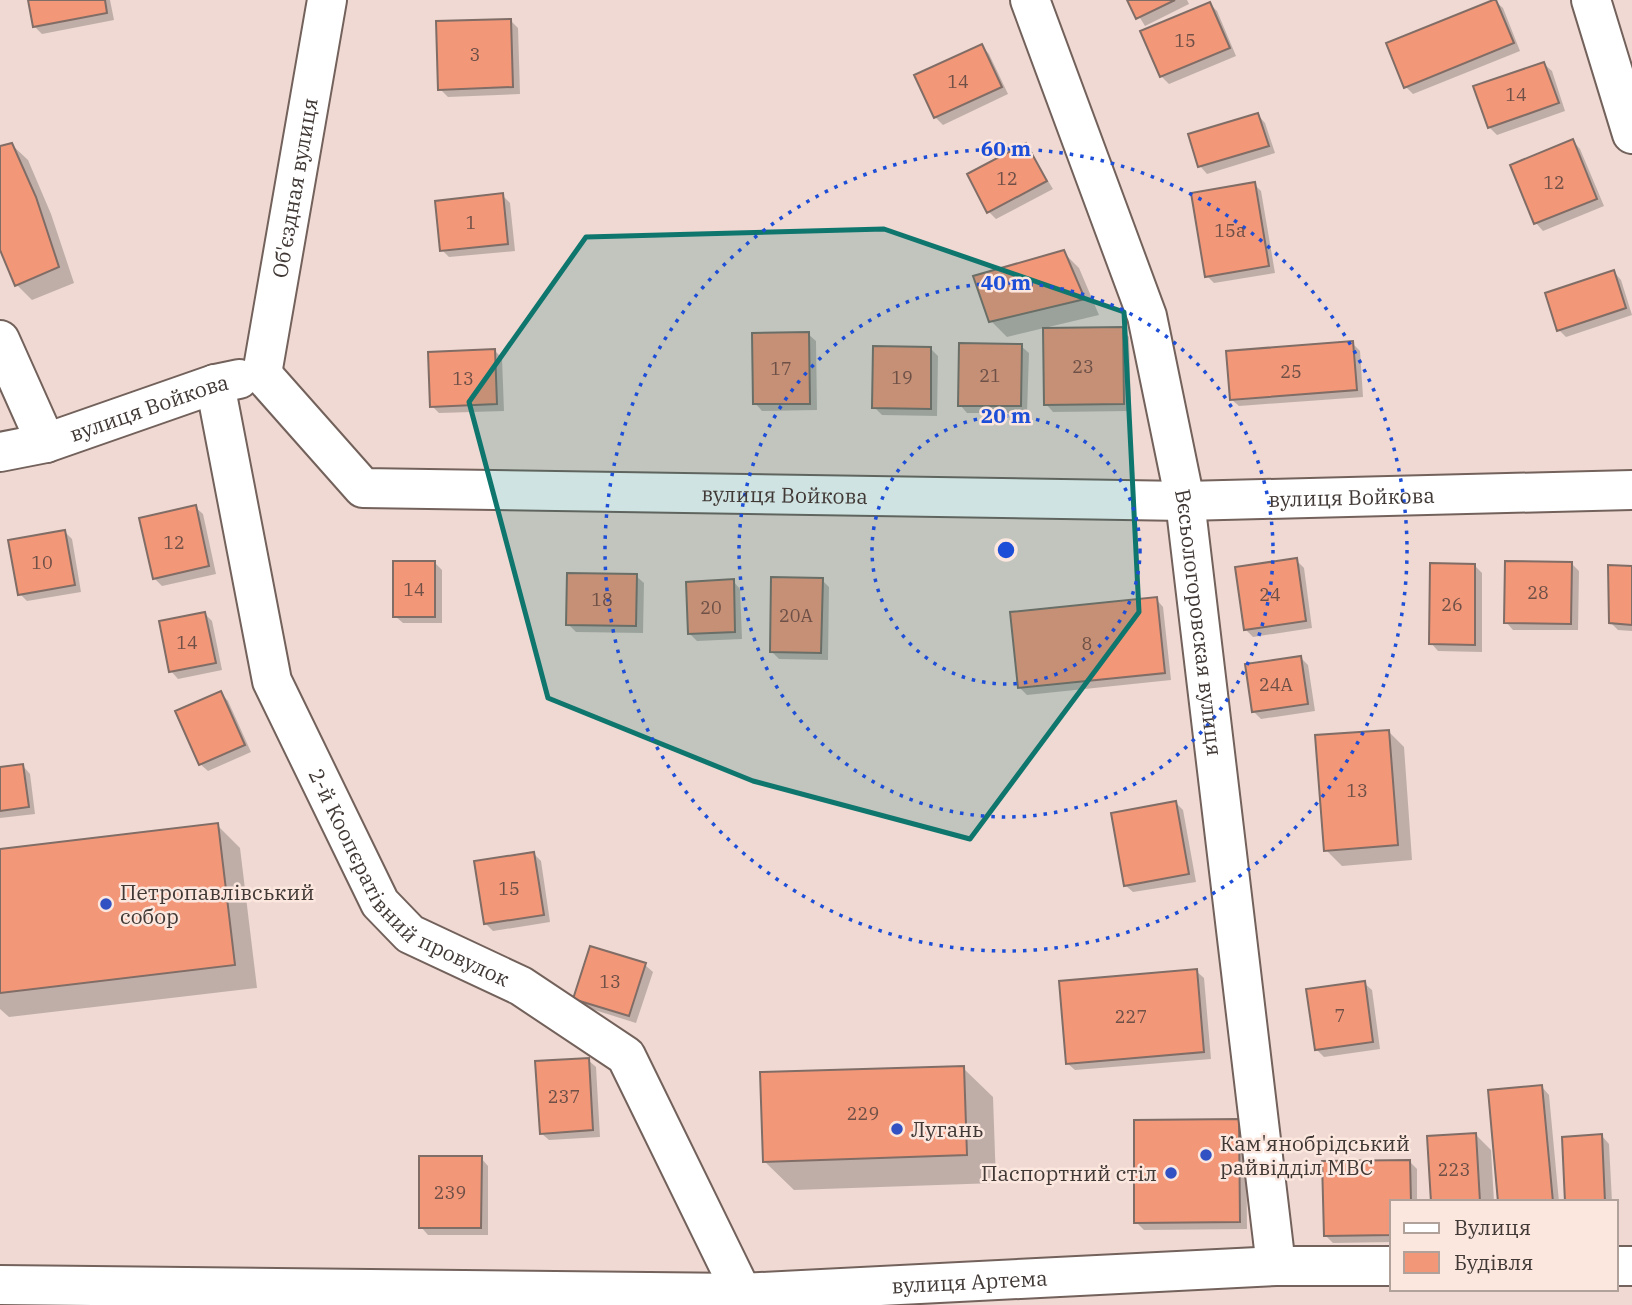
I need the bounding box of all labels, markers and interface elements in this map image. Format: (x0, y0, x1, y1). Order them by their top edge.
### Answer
house number: 15 (1174, 29, 1196, 52)
house number: 3 (470, 43, 480, 66)
house number: 14 (947, 70, 969, 93)
house number: 14 (1505, 83, 1527, 106)
street label: Об'єздная вулиця (265, 96, 324, 280)
text: 60 m (981, 134, 1031, 162)
house number: 12 (996, 167, 1018, 190)
house number: 12 (1543, 171, 1565, 194)
house number: 1 (466, 211, 476, 234)
house number: 15а (1214, 219, 1246, 242)
text: 40 m (981, 268, 1031, 296)
house number: 23 (1072, 355, 1094, 378)
house number: 17 (770, 357, 792, 380)
house number: 25 (1280, 360, 1302, 383)
house number: 21 (979, 364, 1001, 387)
house number: 19 (891, 366, 913, 389)
house number: 13 (452, 367, 474, 390)
street label: вулиця Войкова (66, 368, 231, 448)
text: 20 m (981, 401, 1031, 429)
street label: вулиця Войкова (701, 479, 868, 510)
street label: вулиця Войкова (1268, 481, 1435, 513)
street label: Вєсьологоровская вулиця (1169, 486, 1229, 757)
house number: 12 (163, 531, 185, 554)
centre of rings (994, 538, 1018, 562)
house number: 10 (31, 551, 53, 574)
house number: 14 (403, 578, 425, 601)
house number: 28 (1527, 581, 1549, 604)
house number: 24 (1259, 583, 1281, 606)
house number: 18 (591, 588, 613, 611)
house number: 26 (1441, 593, 1463, 616)
house number: 20 (700, 596, 722, 619)
house number: 20А (779, 604, 814, 627)
house number: 14 (176, 631, 198, 654)
house number: 8 (1082, 632, 1092, 655)
house number: 24А (1259, 673, 1294, 696)
street label: 2-й Коопєратівний провулок (303, 764, 514, 993)
house number: 13 (1346, 779, 1368, 802)
house number: 15 (498, 877, 520, 900)
place label: Петропавлівський собор (120, 878, 314, 930)
marker: Петропавлівський собор (98, 896, 114, 912)
house number: 13 (599, 970, 621, 993)
house number: 7 (1335, 1004, 1345, 1027)
house number: 227 (1115, 1005, 1147, 1028)
house number: 237 (548, 1085, 580, 1108)
house number: 229 (847, 1102, 879, 1125)
place label: Лугань (911, 1115, 983, 1143)
marker: Лугань (889, 1121, 905, 1137)
place label: Кам'янобрідський райвідділ МВС (1220, 1129, 1410, 1181)
marker: Кам'янобрідський райвідділ МВС (1198, 1147, 1214, 1163)
house number: 223 (1438, 1158, 1470, 1181)
place label: Паспортний стіл (981, 1159, 1157, 1187)
marker: Паспортний стіл (1163, 1165, 1179, 1181)
house number: 239 (434, 1181, 466, 1204)
legend (1390, 1200, 1618, 1291)
text: Вулиця (1454, 1213, 1531, 1241)
text: Будівля (1454, 1248, 1533, 1276)
street label: вулиця Артема (891, 1264, 1048, 1299)

